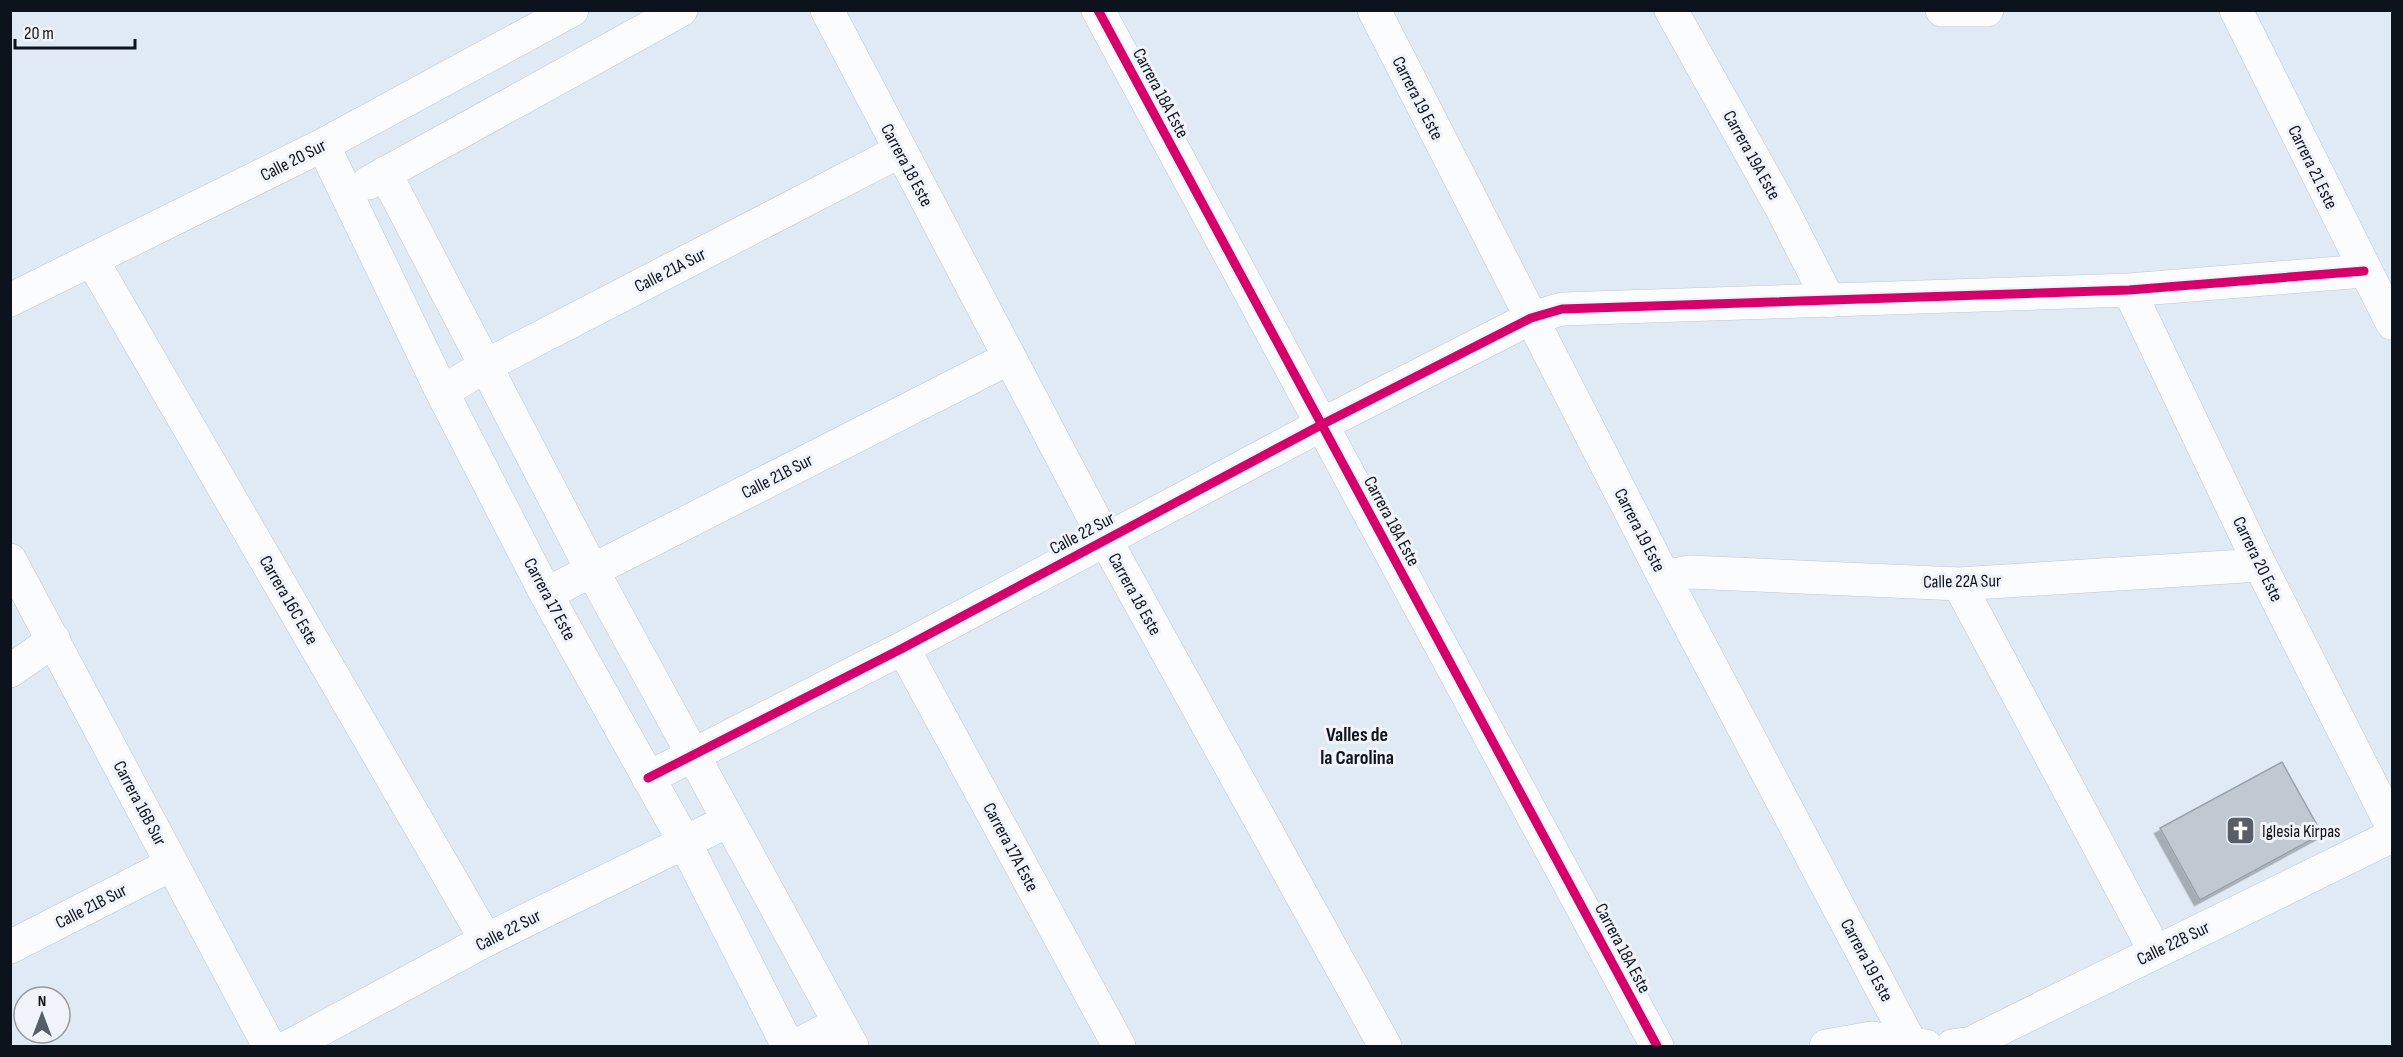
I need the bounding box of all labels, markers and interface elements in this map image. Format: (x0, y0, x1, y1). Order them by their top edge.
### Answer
scale bar (15, 12, 135, 50)
text: 20 m (24, 23, 54, 44)
street label: Carrera 18A Este (1128, 45, 1193, 142)
street label: Carrera 19 Este (1388, 53, 1448, 143)
street label: Carrera 19A Este (1718, 107, 1785, 203)
street label: Carrera 18 Este (876, 120, 937, 210)
street label: Carrera 21 Este (2283, 122, 2342, 212)
street label: Calle 20 Sur (257, 135, 330, 186)
street label: Calle 21A Sur (631, 244, 709, 297)
street label: Calle 21B Sur (738, 450, 816, 503)
street label: Carrera 18A Este (1359, 473, 1424, 570)
street label: Carrera 19 Este (1610, 485, 1670, 575)
street label: Calle 22 Sur (1046, 508, 1118, 559)
street label: Carrera 20 Este (2228, 513, 2287, 605)
street label: Carrera 18 Este (1103, 549, 1166, 639)
street label: Carrera 16C Este (255, 552, 323, 649)
street label: Carrera 17 Este (519, 555, 580, 644)
street label: Calle 22A Sur (1923, 570, 2001, 593)
district label: Valles de la Carolina (1320, 723, 1394, 770)
street label: Carrera 16B Sur (109, 757, 171, 849)
street label: Carrera 17A Este (978, 799, 1043, 895)
church icon: Iglesia Kirpas (2225, 815, 2257, 847)
place label: Iglesia Kirpas (2262, 821, 2341, 842)
street label: Calle 21B Sur (52, 880, 130, 933)
street label: Carrera 18A Este (1590, 900, 1655, 997)
street label: Calle 22 Sur (472, 905, 544, 956)
street label: Carrera 19 Este (1836, 915, 1897, 1005)
street label: Calle 22B Sur (2133, 917, 2213, 970)
north arrow (12, 985, 72, 1045)
text: N (38, 992, 46, 1011)

